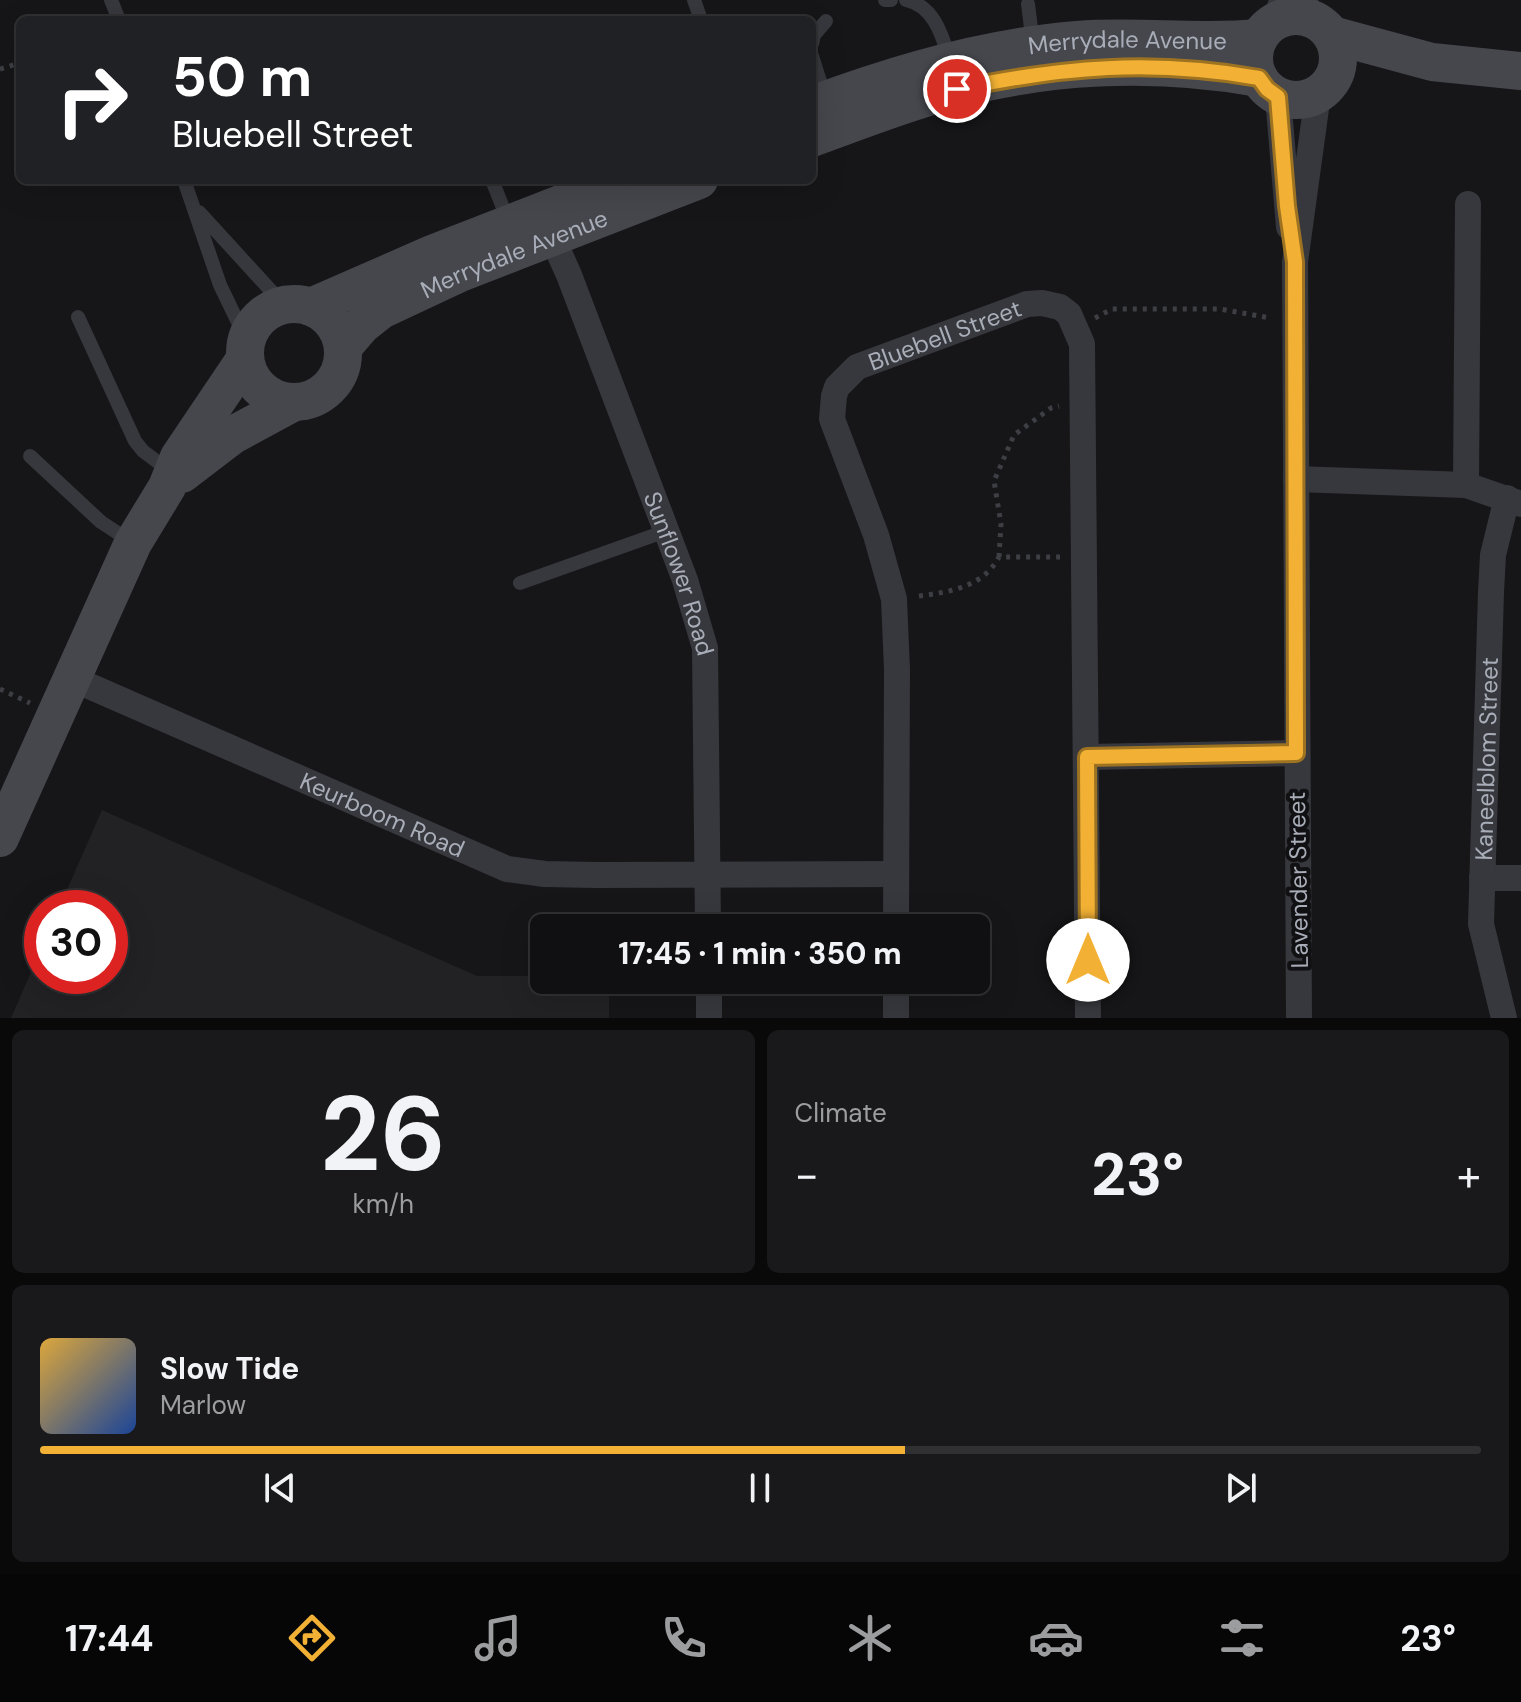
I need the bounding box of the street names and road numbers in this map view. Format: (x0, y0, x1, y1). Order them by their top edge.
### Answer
street label: Merrydale Avenue (1026, 23, 1227, 61)
street label: Merrydale Avenue (415, 202, 612, 305)
street label: Bluebell Street (864, 292, 1026, 377)
street label: Sunflower Road (637, 487, 722, 659)
street label: Kaneelblom Street (1467, 657, 1505, 861)
street label: Keurboom Road (295, 765, 470, 864)
street label: Lavender Street (1281, 791, 1315, 969)

